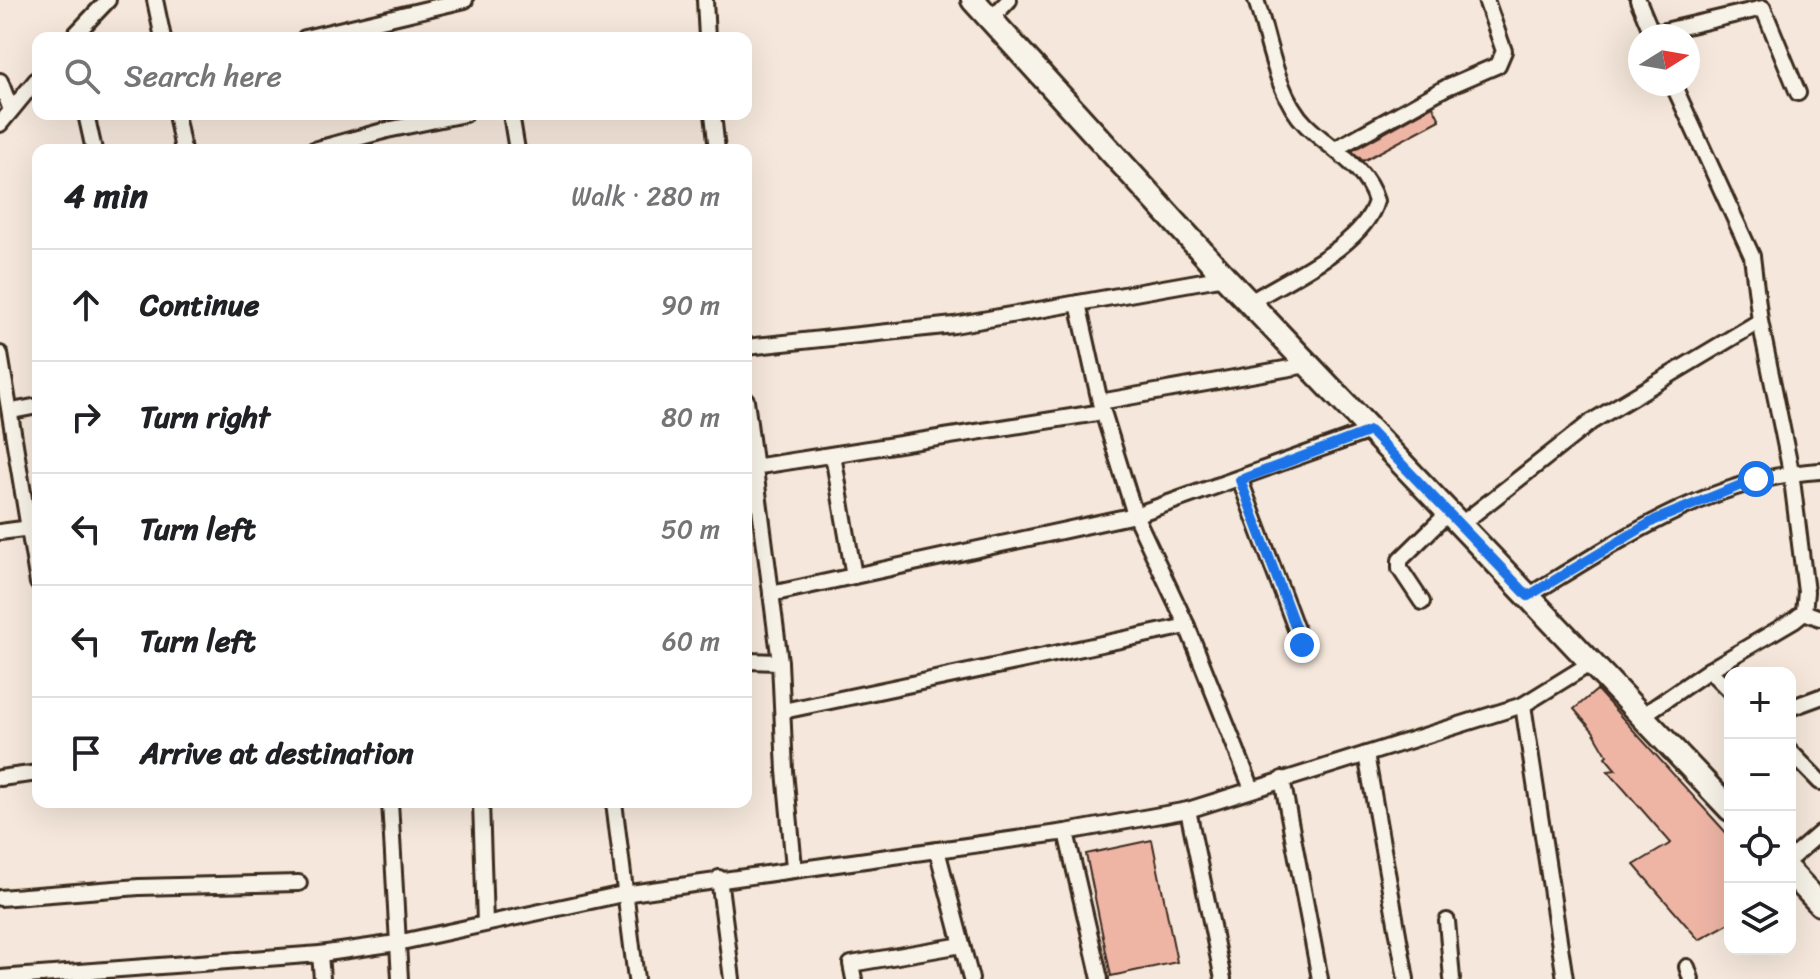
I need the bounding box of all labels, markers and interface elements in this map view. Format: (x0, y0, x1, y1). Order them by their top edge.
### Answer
north arrow (1628, 24, 1700, 96)
search box (32, 32, 752, 120)
text: Search here (124, 49, 282, 103)
icon: search (60, 54, 104, 98)
text: 4 min (64, 166, 148, 226)
text: Walk · 280 m (571, 173, 720, 219)
text: Continue (140, 278, 259, 332)
text: 90 m (661, 282, 720, 328)
icon: ahead (64, 283, 108, 327)
text: Turn right (140, 390, 270, 444)
text: 80 m (661, 394, 720, 440)
icon: right (64, 395, 108, 439)
route start (1738, 461, 1774, 497)
text: Turn left (140, 502, 256, 556)
text: 50 m (661, 506, 720, 552)
icon: left (64, 507, 108, 551)
text: Turn left (140, 614, 256, 668)
text: 60 m (662, 618, 720, 664)
icon: left (64, 619, 108, 663)
route end (1284, 627, 1320, 663)
map controls (1724, 667, 1796, 955)
button: + (1724, 667, 1796, 739)
text: Arrive at destination (140, 726, 414, 780)
icon: arrive (64, 731, 108, 775)
button: − (1724, 739, 1796, 811)
button: locate (1724, 811, 1796, 883)
button: layers (1724, 883, 1796, 955)

